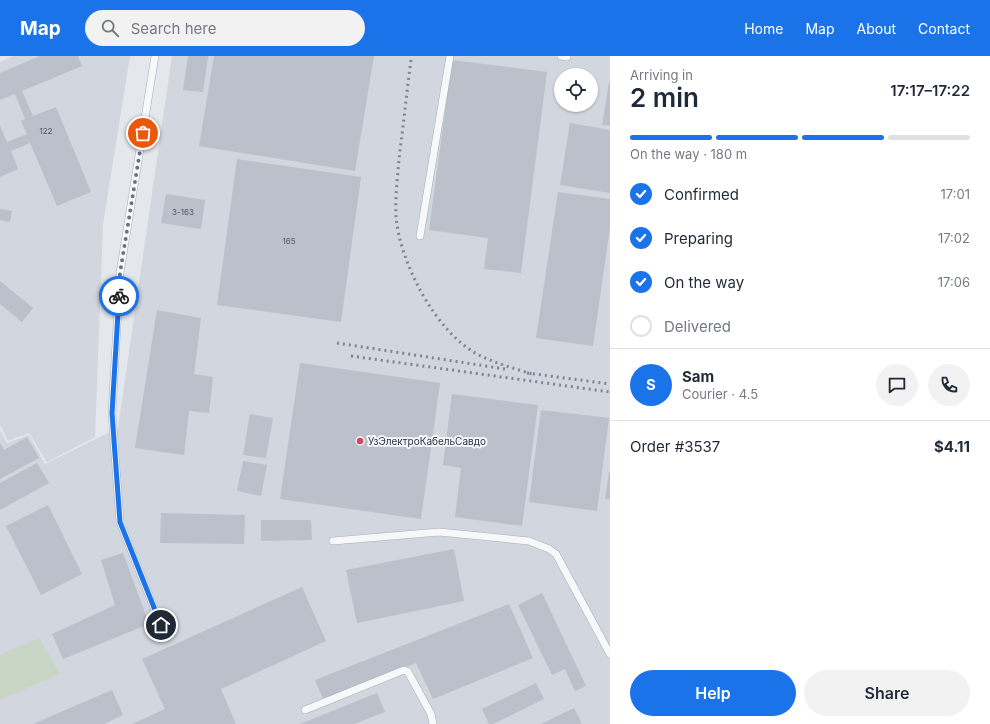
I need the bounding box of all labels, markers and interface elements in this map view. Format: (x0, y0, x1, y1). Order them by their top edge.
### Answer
search box (85, 10, 365, 46)
text: Map (20, 17, 61, 40)
icon: search (99, 17, 121, 39)
text: Search here (131, 19, 216, 38)
text: Home (744, 20, 783, 37)
text: Map (805, 20, 835, 37)
text: About (857, 20, 896, 37)
text: Contact (918, 20, 970, 37)
text: Arriving in (630, 67, 693, 83)
map controls (554, 68, 598, 112)
button: locate (554, 68, 598, 112)
text: 17:17–17:22 (890, 81, 970, 100)
text: 2 min (630, 82, 699, 113)
pin (126, 116, 160, 150)
icon: bag (132, 122, 154, 144)
house number: 122 (39, 126, 53, 136)
text: On the way · 180 m (630, 146, 747, 162)
icon: check (630, 183, 652, 205)
text: Confirmed (664, 185, 739, 204)
text: 17:01 (941, 186, 970, 202)
house number: 3-163 (172, 207, 194, 217)
icon: check (630, 227, 652, 249)
text: Preparing (664, 229, 733, 248)
text: 17:02 (938, 230, 970, 246)
house number: 165 (282, 236, 296, 246)
icon: check (630, 271, 652, 293)
text: On the way (664, 273, 744, 292)
text: 17:06 (938, 274, 970, 290)
courier (99, 276, 139, 316)
icon: bike (108, 285, 130, 307)
text: Delivered (664, 317, 731, 336)
button: chat (876, 364, 918, 406)
button: phone (928, 364, 970, 406)
text: Sam (682, 367, 714, 386)
text: S (646, 375, 656, 394)
text: Courier · 4.5 (682, 386, 758, 402)
place label: УзЭлектроКабельСавдо (368, 435, 486, 447)
marker: УзЭлектроКабельСавдо (355, 436, 365, 446)
text: Order #3537 (630, 437, 720, 456)
text: $4.11 (934, 437, 970, 456)
pin (144, 608, 178, 642)
icon: home (150, 614, 172, 636)
button: Help (630, 670, 796, 716)
button: Share (804, 670, 970, 716)

